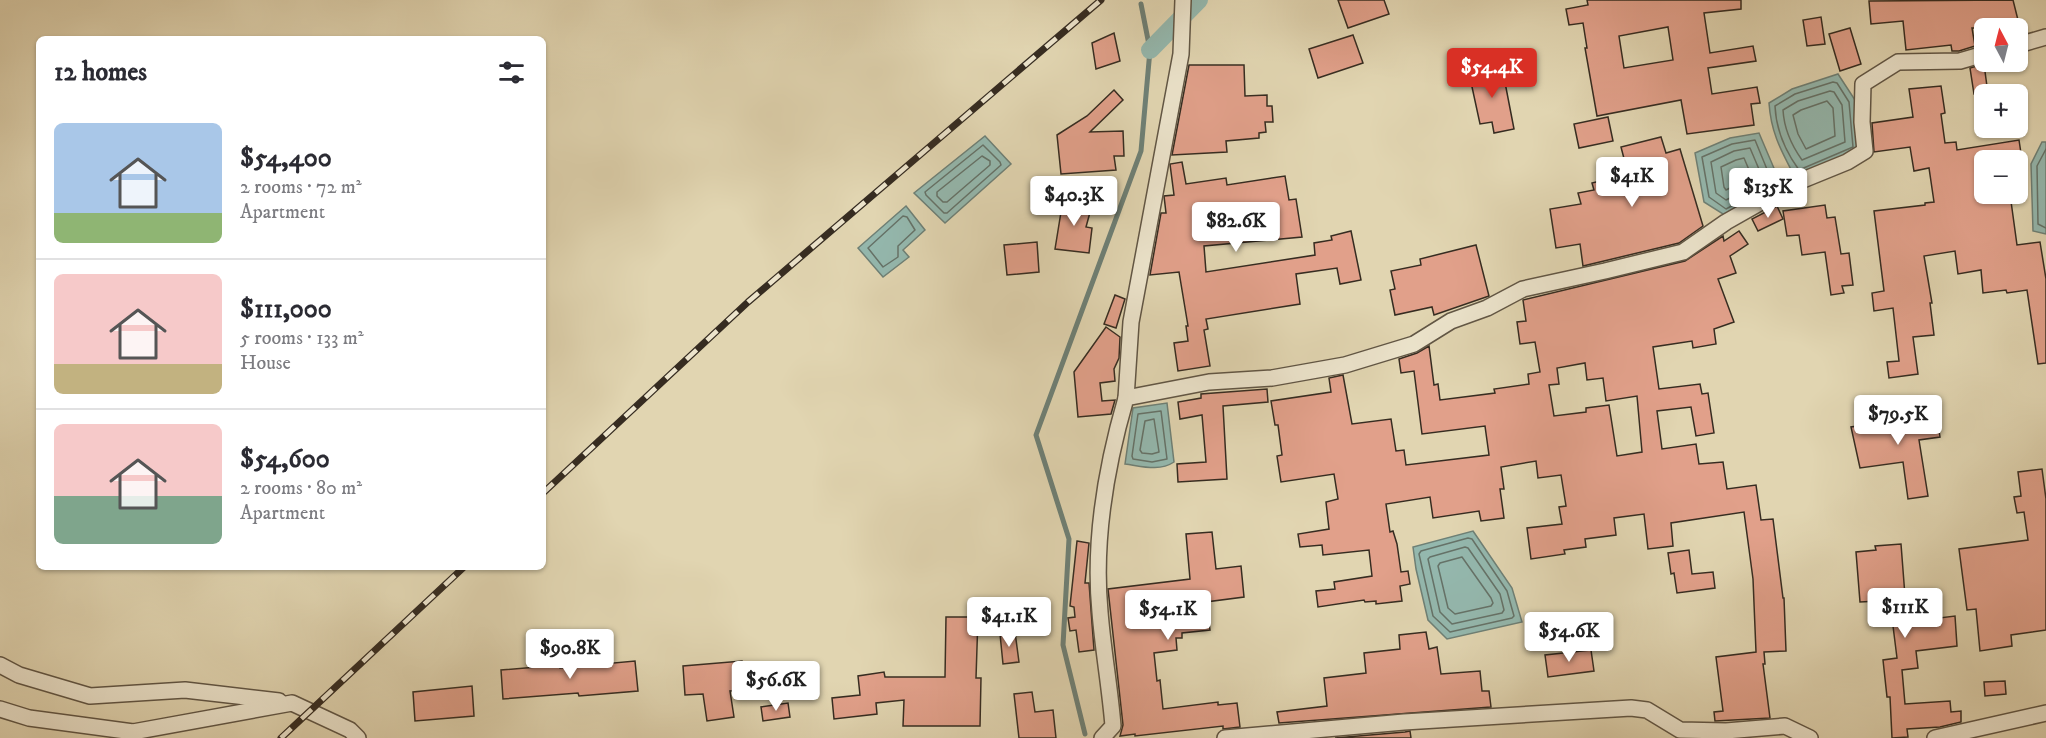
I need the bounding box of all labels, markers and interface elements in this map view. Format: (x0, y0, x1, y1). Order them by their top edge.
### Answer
north arrow (1974, 18, 2028, 72)
map controls (1974, 18, 2028, 204)
pin: $54.4K (1443, 48, 1541, 99)
text: $54.4K (1461, 55, 1523, 80)
text: 12 homes (54, 56, 147, 89)
icon: filters (495, 56, 528, 89)
button: + (1974, 84, 2028, 138)
text: $54,400 (240, 142, 332, 175)
icon: home (102, 147, 174, 219)
button: − (1974, 150, 2028, 204)
pin: $41K (1596, 157, 1668, 208)
text: $41K (1610, 164, 1654, 189)
pin: $135K (1726, 168, 1810, 219)
text: 2 rooms · 72 m² (240, 175, 362, 200)
text: $135K (1743, 175, 1793, 200)
pin: $40.3K (1025, 176, 1123, 227)
text: $40.3K (1044, 183, 1104, 208)
text: Apartment (240, 200, 325, 225)
pin: $82.6K (1187, 202, 1285, 253)
text: $82.6K (1206, 209, 1266, 234)
text: $111,000 (240, 293, 332, 326)
icon: home (102, 298, 174, 370)
text: 5 rooms · 133 m² (240, 326, 364, 351)
text: House (240, 351, 291, 376)
pin: $79.5K (1849, 395, 1947, 446)
text: $79.5K (1868, 402, 1928, 427)
text: $54,600 (240, 443, 330, 476)
icon: home (102, 448, 174, 520)
text: 2 rooms · 80 m² (240, 476, 362, 501)
text: Apartment (240, 501, 325, 526)
pin: $111K (1863, 588, 1947, 639)
pin: $54.1K (1119, 590, 1217, 641)
text: $111K (1882, 595, 1929, 620)
pin: $41.1K (960, 597, 1058, 648)
text: $54.1K (1139, 597, 1197, 622)
text: $41.1K (981, 604, 1037, 629)
pin: $54.6K (1520, 612, 1618, 663)
text: $54.6K (1539, 619, 1599, 644)
pin: $90.8K (521, 629, 619, 680)
text: $90.8K (540, 636, 600, 661)
pin: $56.6K (727, 661, 825, 712)
text: $56.6K (746, 668, 806, 693)

